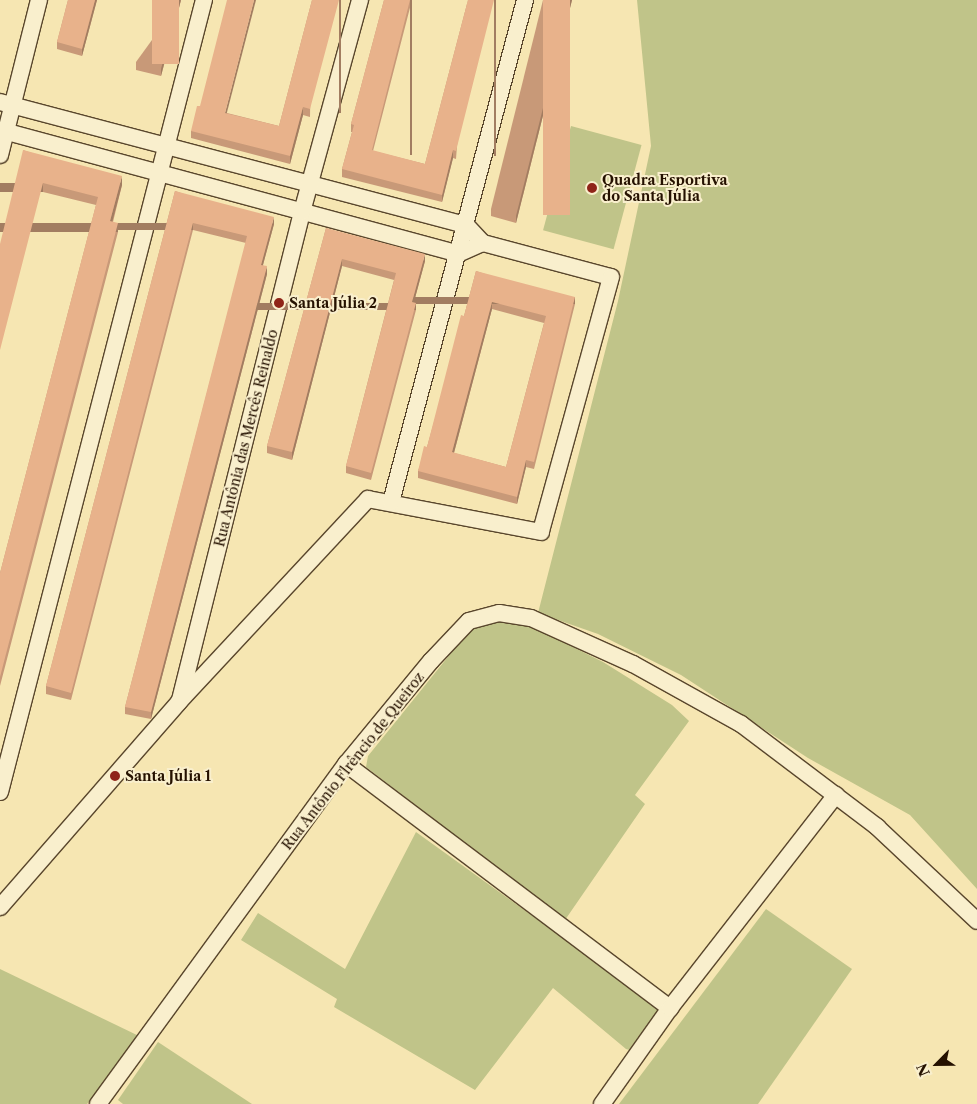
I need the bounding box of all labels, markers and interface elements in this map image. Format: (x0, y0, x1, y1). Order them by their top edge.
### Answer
place label: Quadra Esportiva do Santa Júlia (602, 172, 728, 204)
marker: Quadra Esportiva do Santa Júlia (586, 182, 598, 194)
place label: Santa Júlia 2 (289, 295, 377, 311)
marker: Santa Júlia 2 (273, 297, 285, 309)
street label: Rua Antônia das Mercês Reinaldo (211, 327, 281, 549)
street label: Rua Antônio Flrêncio de Queiroz (278, 669, 428, 853)
place label: Santa Júlia 1 (125, 768, 211, 784)
marker: Santa Júlia 1 (109, 770, 121, 782)
north arrow (912, 1039, 962, 1089)
text: N (913, 1061, 934, 1079)

